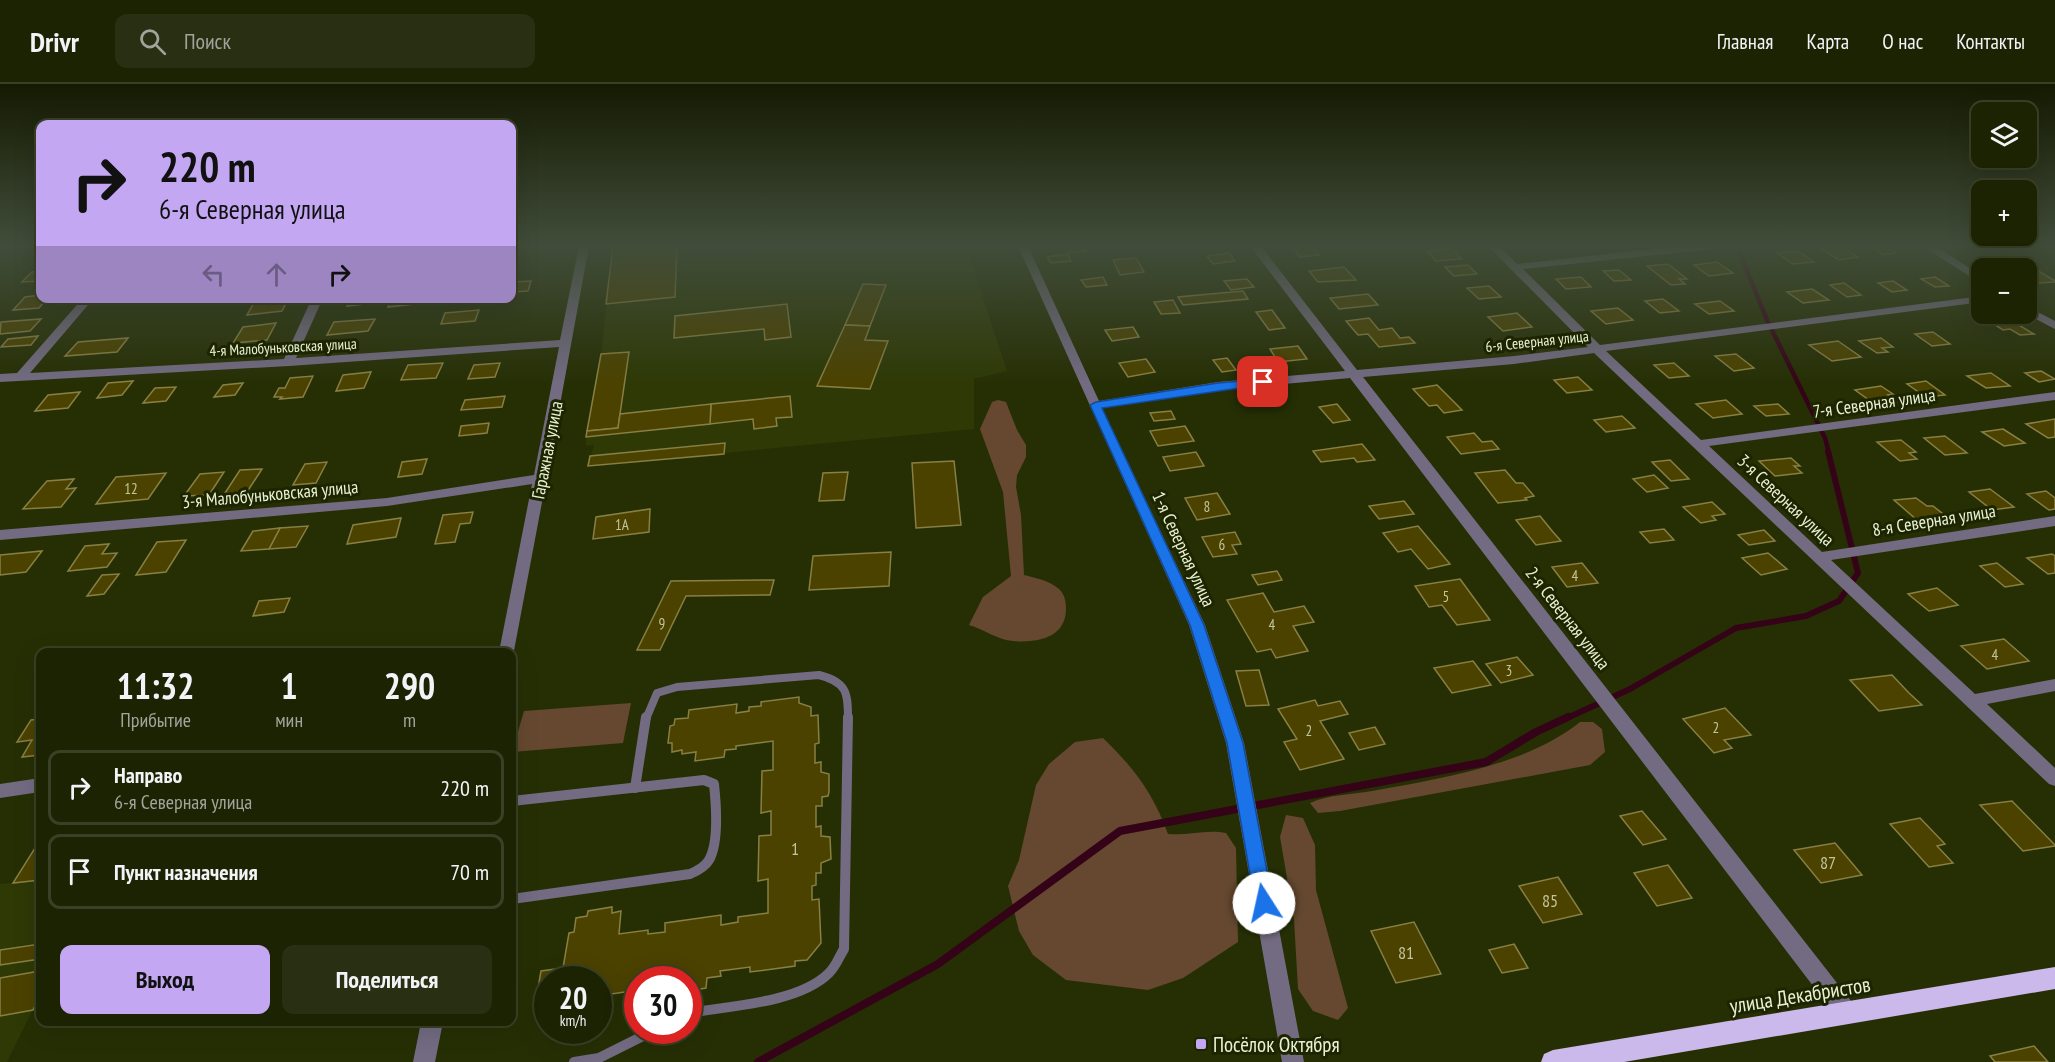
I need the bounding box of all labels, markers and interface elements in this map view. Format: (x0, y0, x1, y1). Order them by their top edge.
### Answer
search box (115, 14, 535, 68)
text: Drivr (30, 23, 79, 60)
icon: search (136, 25, 169, 58)
text: Поиск (184, 27, 231, 55)
text: Главная (1717, 28, 1773, 55)
text: Карта (1806, 28, 1849, 55)
text: О нас (1882, 28, 1923, 55)
text: Контакты (1956, 28, 2025, 55)
map controls (1971, 102, 2037, 324)
button: layers (1971, 102, 2037, 168)
text: 220 m (159, 139, 256, 194)
icon: right (60, 144, 138, 222)
button: + (1971, 180, 2037, 246)
text: 6-я Северная улица (159, 192, 346, 226)
icon: left (197, 258, 230, 291)
icon: ahead (260, 258, 293, 291)
icon: right (323, 258, 356, 291)
button: − (1971, 258, 2037, 324)
street label: 6-я Северная улица (1484, 326, 1590, 356)
street label: 4-я Малобуньковская улица (209, 334, 357, 360)
pin (1237, 356, 1288, 407)
icon: arrive (1246, 365, 1279, 398)
street label: 7-я Северная улица (1811, 383, 1937, 423)
street label: Гаражная улица (526, 399, 568, 501)
street label: 3-я Северная улица (1733, 449, 1839, 551)
street label: 3-я Малобуньковская улица (181, 475, 359, 513)
house number: 12 (124, 479, 138, 498)
street label: 1-я Северная улица (1147, 488, 1221, 610)
house number: 8 (1204, 497, 1210, 516)
street label: 8-я Северная улица (1871, 499, 1997, 541)
house number: 1А (615, 515, 630, 534)
house number: 6 (1219, 535, 1226, 554)
street label: 2-я Северная улица (1521, 562, 1615, 674)
house number: 4 (1572, 566, 1579, 585)
house number: 5 (1443, 587, 1449, 606)
house number: 9 (659, 614, 665, 633)
house number: 4 (1269, 615, 1276, 634)
house number: 4 (1992, 645, 1999, 664)
house number: 3 (1506, 661, 1512, 680)
text: 11:32 (117, 662, 195, 709)
text: 1 (281, 662, 298, 709)
text: 290 (384, 662, 435, 709)
text: Прибытие (120, 707, 191, 733)
text: мин (275, 707, 303, 733)
text: m (403, 707, 416, 733)
house number: 2 (1713, 718, 1719, 737)
house number: 2 (1306, 721, 1312, 740)
text: Направо (114, 761, 182, 789)
icon: right (63, 771, 96, 804)
text: 220 m (440, 774, 489, 802)
text: 6-я Северная улица (114, 789, 252, 815)
house number: 1 (791, 837, 799, 860)
house number: 87 (1820, 851, 1836, 874)
icon: arrive (63, 855, 96, 888)
text: Пункт назначения (114, 858, 258, 886)
text: 70 m (450, 858, 489, 886)
position arrow (1232, 871, 1296, 935)
house number: 85 (1542, 889, 1558, 912)
house number: 81 (1398, 941, 1414, 964)
button: Выход (60, 945, 270, 1014)
button: Поделиться (282, 945, 492, 1014)
speed limit sign: 30 (624, 966, 702, 1044)
street label: улица Декабристов (1728, 971, 1872, 1019)
text: 20 (559, 978, 587, 1017)
text: km/h (560, 1011, 586, 1030)
place label: Посёлок Октября (1213, 1031, 1340, 1058)
marker: Посёлок Октября (1194, 1037, 1208, 1051)

